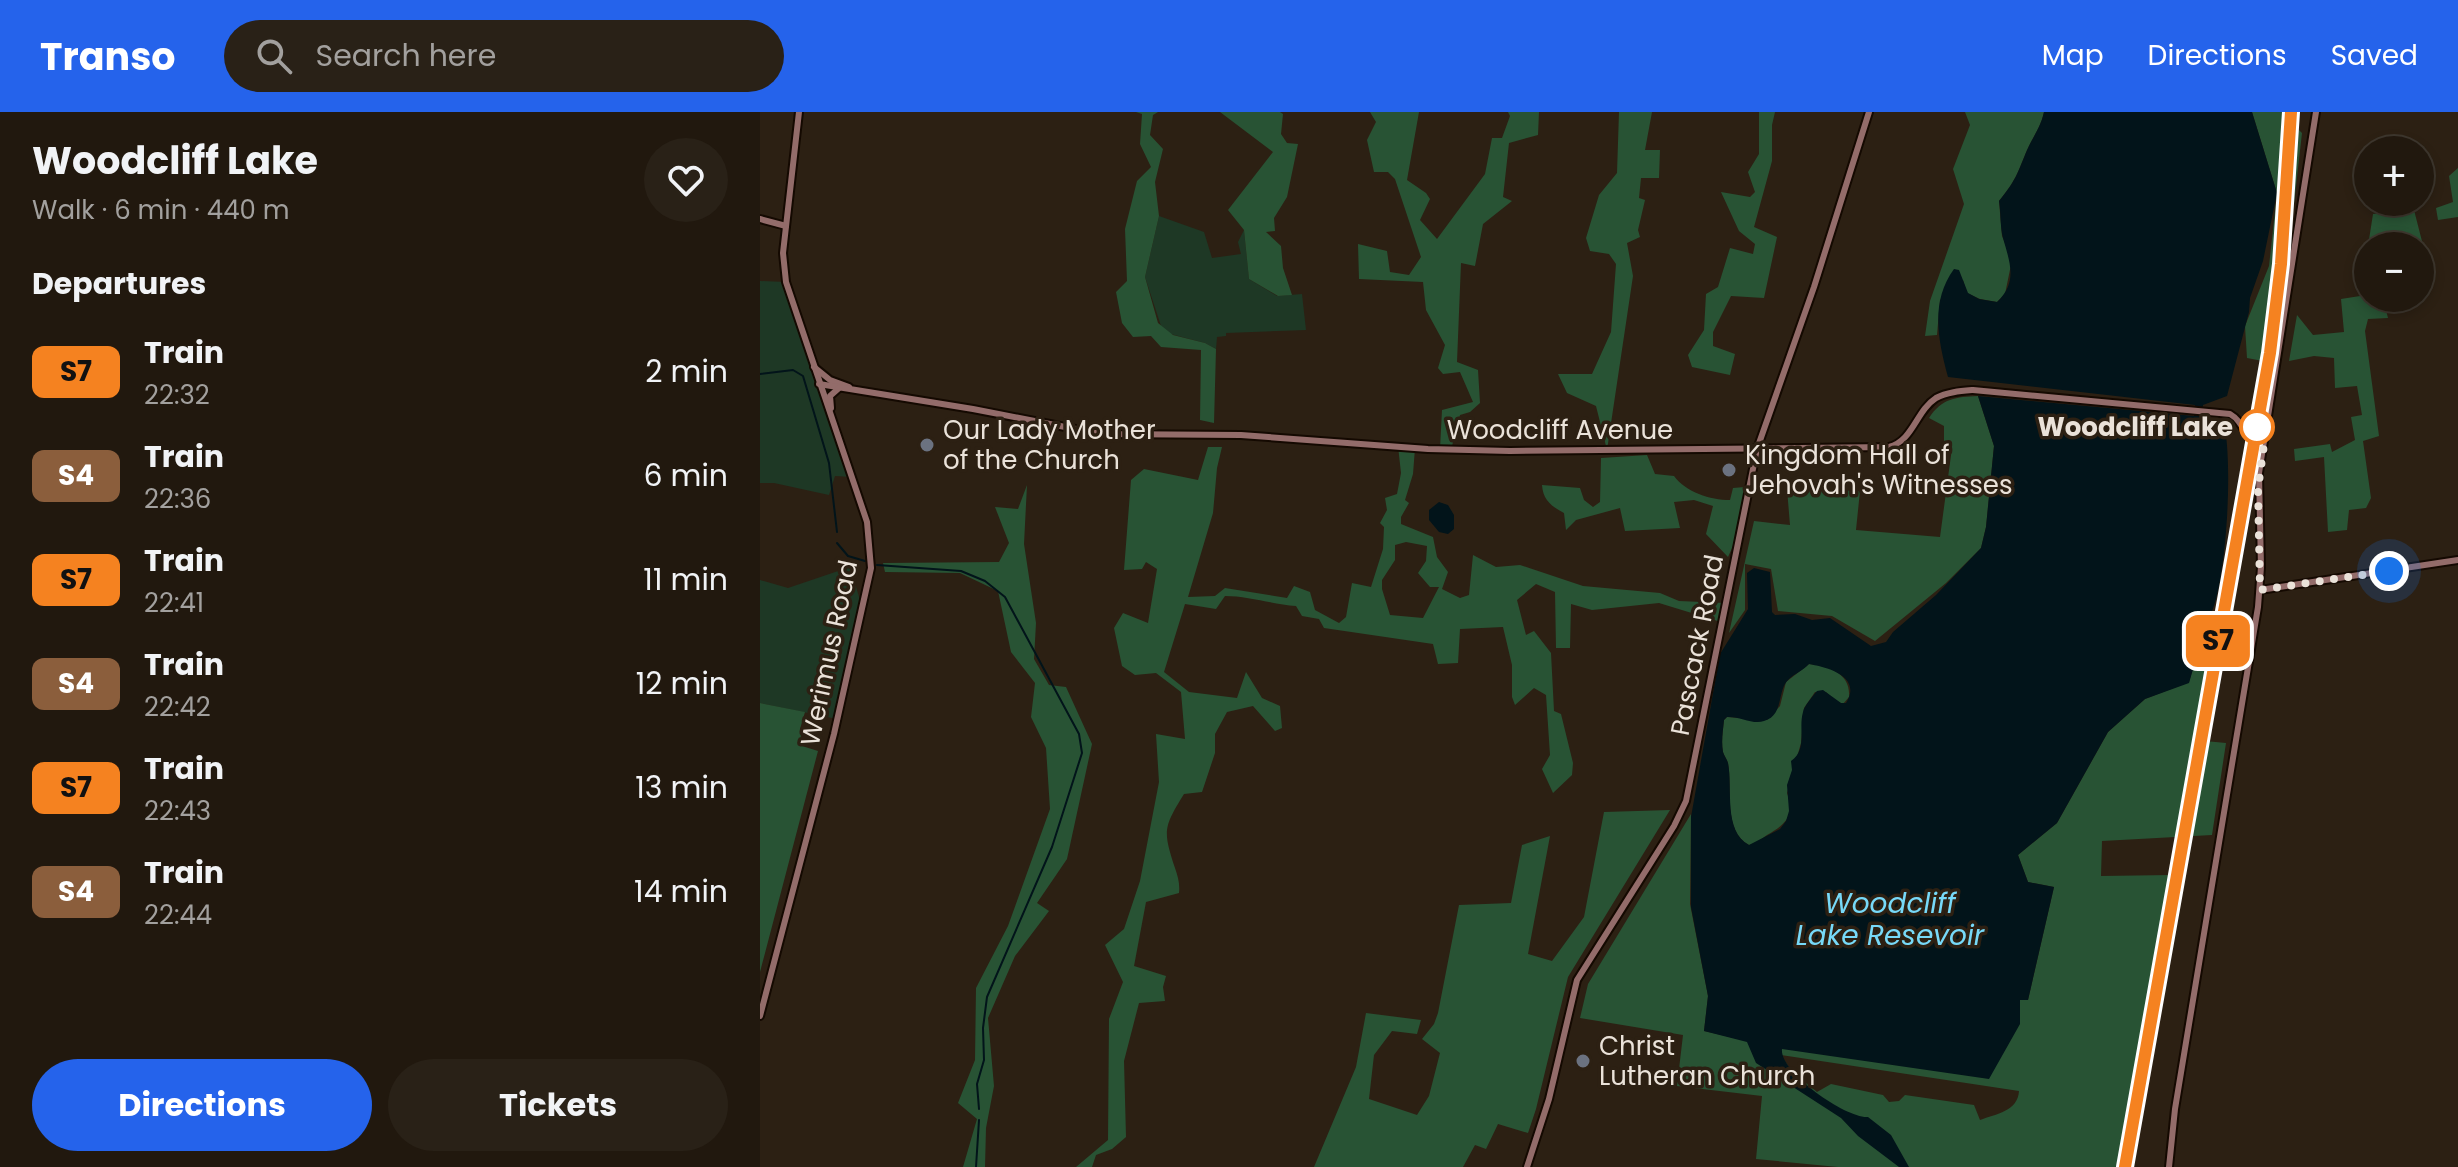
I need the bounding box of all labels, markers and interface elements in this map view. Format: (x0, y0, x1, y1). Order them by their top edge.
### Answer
search box (224, 20, 784, 92)
text: Transo (40, 30, 176, 83)
icon: search (252, 34, 296, 78)
text: Search here (316, 34, 496, 77)
text: Map (2042, 36, 2104, 75)
text: Directions (2148, 36, 2287, 75)
text: Saved (2331, 36, 2418, 75)
text: Woodcliff Lake (32, 134, 318, 187)
map controls (2354, 136, 2434, 312)
button: + (2354, 136, 2434, 216)
button: heart (644, 138, 728, 222)
text: Walk · 6 min · 440 m (32, 192, 290, 228)
button: − (2354, 232, 2434, 312)
text: Departures (32, 262, 206, 305)
text: Train (144, 331, 224, 374)
text: 2 min (645, 350, 728, 393)
text: S7 (60, 352, 92, 391)
text: 22:32 (144, 377, 210, 413)
place label: Woodcliff Lake (2037, 409, 2233, 445)
marker: Woodcliff Lake (2240, 410, 2274, 444)
place label: Our Lady Mother of the Church (943, 412, 1156, 478)
street label: Woodcliff Avenue (1447, 412, 1673, 448)
text: Train (144, 435, 224, 478)
marker: Our Lady Mother of the Church (918, 436, 936, 454)
place label: Kingdom Hall of Jehovah's Witnesses (1745, 437, 2012, 503)
text: 6 min (643, 454, 728, 497)
text: S4 (58, 456, 94, 495)
marker: Kingdom Hall of Jehovah's Witnesses (1720, 461, 1738, 479)
text: 22:36 (144, 481, 211, 517)
text: Train (144, 539, 224, 582)
your location (2369, 551, 2409, 591)
street label: Pascack Road (1662, 552, 1732, 738)
street label: Werimus Road (792, 557, 866, 749)
text: 11 min (643, 558, 728, 601)
text: S7 (60, 560, 92, 599)
text: 22:41 (144, 585, 204, 621)
line badge: S7 (2182, 615, 2254, 667)
text: S7 (2202, 621, 2234, 660)
text: Train (144, 643, 224, 686)
text: 12 min (636, 662, 728, 705)
text: S4 (58, 664, 94, 703)
text: 22:42 (144, 689, 211, 725)
text: Train (144, 747, 224, 790)
text: 13 min (635, 766, 728, 809)
text: S7 (60, 768, 92, 807)
text: 22:43 (144, 793, 211, 829)
text: Train (144, 851, 224, 894)
text: 14 min (634, 870, 728, 913)
text: S4 (58, 872, 94, 911)
water label: Woodcliff Lake Resevoir (1796, 884, 1985, 955)
text: 22:44 (144, 897, 212, 933)
place label: Christ Lutheran Church (1599, 1028, 1815, 1094)
marker: Christ Lutheran Church (1574, 1052, 1592, 1070)
button: Directions (32, 1059, 372, 1151)
button: Tickets (388, 1059, 728, 1151)

